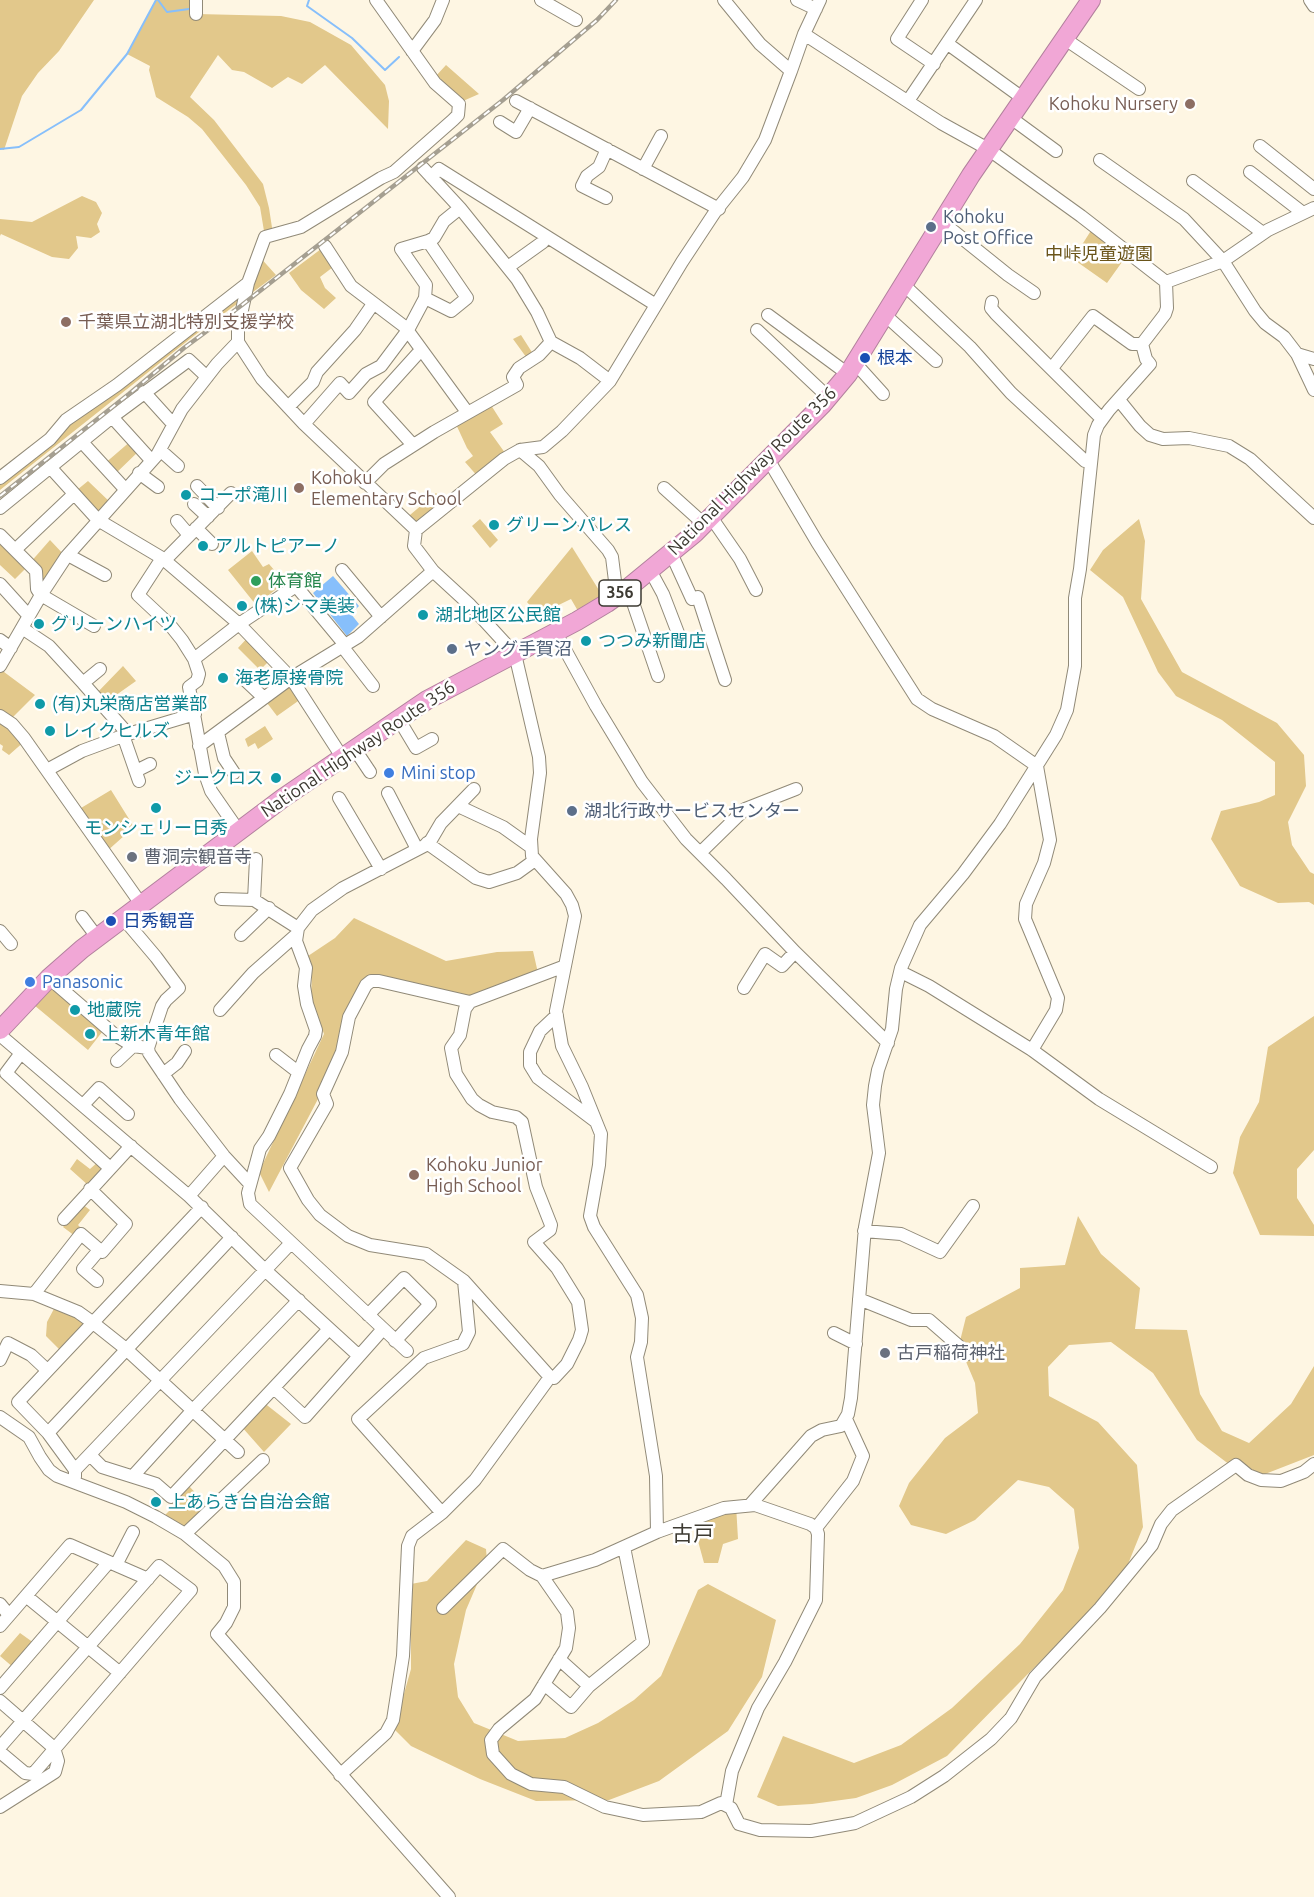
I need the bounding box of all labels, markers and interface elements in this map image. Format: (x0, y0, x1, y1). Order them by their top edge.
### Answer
place label: Kohoku Nursery (1049, 93, 1178, 115)
marker: Kohoku Nursery (1183, 97, 1197, 111)
place label: Kohoku Post Office (943, 206, 1033, 248)
marker: Kohoku Post Office (924, 220, 938, 234)
park label: 中峠児童遊園 (1045, 243, 1153, 265)
place label: 千葉県立湖北特別支援学校 (78, 311, 294, 333)
marker: 千葉県立湖北特別支援学校 (59, 315, 73, 329)
place label: 根本 (877, 347, 913, 369)
marker: 根本 (858, 351, 872, 365)
street label: National Highway Route 356 (663, 382, 841, 560)
place label: Kohoku Elementary School (311, 467, 462, 510)
marker: Kohoku Elementary School (292, 481, 306, 495)
place label: コーポ滝川 (198, 484, 288, 506)
marker: コーポ滝川 (179, 488, 193, 502)
place label: グリーンパレス (506, 514, 632, 536)
marker: グリーンパレス (487, 518, 501, 532)
place label: アルトピアーノ (215, 535, 340, 557)
marker: アルトピアーノ (196, 539, 210, 553)
place label: 体育館 (268, 570, 322, 592)
marker: 体育館 (249, 574, 263, 588)
road number: 356 (599, 580, 641, 606)
place label: (株)シマ美装 (254, 595, 355, 617)
marker: (株)シマ美装 (235, 599, 249, 613)
place label: 湖北地区公民館 (435, 604, 561, 626)
marker: 湖北地区公民館 (416, 608, 430, 622)
place label: グリーンハイツ (51, 613, 177, 635)
marker: グリーンハイツ (32, 617, 46, 631)
place label: つつみ新聞店 (598, 630, 706, 652)
marker: つつみ新聞店 (579, 634, 593, 648)
place label: ヤング手賀沼 (464, 638, 572, 660)
marker: ヤング手賀沼 (445, 642, 459, 656)
place label: 海老原接骨院 (235, 667, 343, 689)
marker: 海老原接骨院 (216, 671, 230, 685)
street label: National Highway Route 356 (257, 676, 459, 822)
place label: (有)丸栄商店営業部 (52, 693, 207, 715)
marker: (有)丸栄商店営業部 (33, 697, 47, 711)
place label: レイクヒルズ (62, 720, 170, 742)
marker: レイクヒルズ (43, 724, 57, 738)
place label: Mini stop (401, 762, 476, 784)
marker: Mini stop (382, 766, 396, 780)
place label: ジークロス (174, 767, 264, 789)
marker: ジークロス (269, 771, 283, 785)
place label: 湖北行政サービスセンター (584, 800, 800, 822)
marker: モンシェリー日秀 (149, 801, 163, 815)
marker: 湖北行政サービスセンター (565, 804, 579, 818)
place label: モンシェリー日秀 (84, 817, 228, 839)
place label: 曹洞宗観音寺 (144, 846, 252, 868)
marker: 曹洞宗観音寺 (125, 850, 139, 864)
place label: 日秀観音 (123, 910, 195, 932)
marker: 日秀観音 (104, 914, 118, 928)
place label: Panasonic (42, 971, 123, 993)
marker: Panasonic (23, 975, 37, 989)
place label: 地蔵院 (87, 999, 141, 1021)
marker: 地蔵院 (68, 1003, 82, 1017)
place label: 上新木青年館 (102, 1023, 210, 1045)
marker: 上新木青年館 (83, 1027, 97, 1041)
place label: Kohoku Junior High School (426, 1154, 543, 1196)
marker: Kohoku Junior High School (407, 1168, 421, 1182)
place label: 古戸稲荷神社 (897, 1342, 1005, 1364)
marker: 古戸稲荷神社 (878, 1346, 892, 1360)
place label: 上あらき台自治会館 (168, 1491, 330, 1513)
marker: 上あらき台自治会館 (149, 1495, 163, 1509)
district label: 古戸 (672, 1521, 714, 1547)

